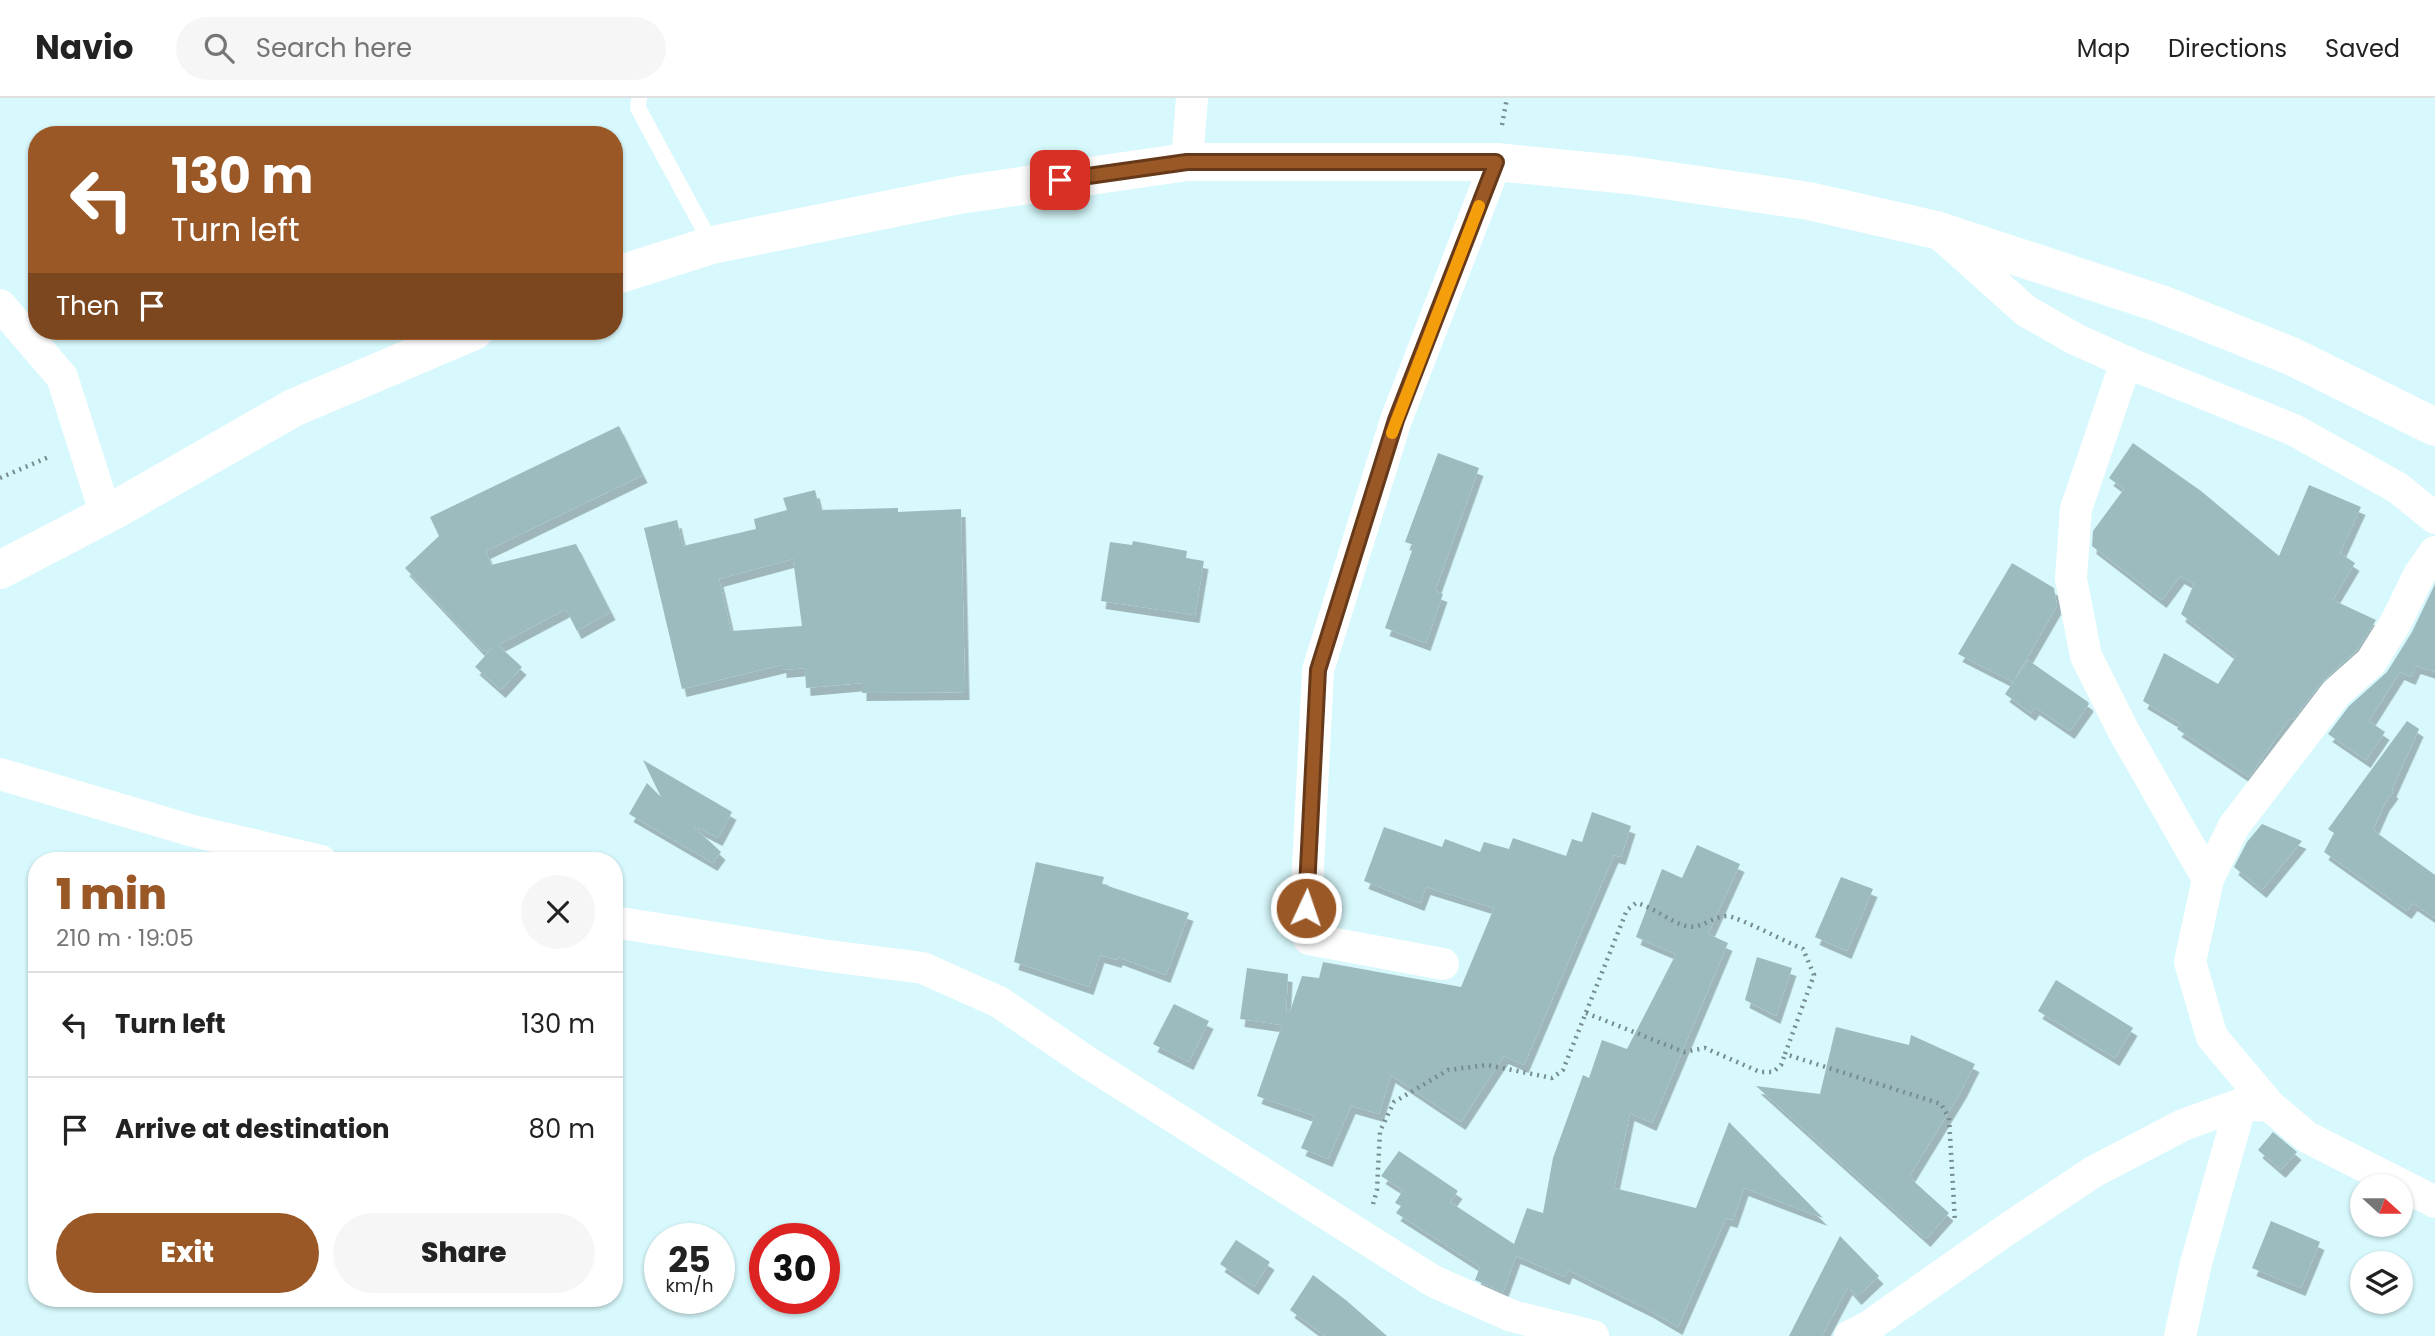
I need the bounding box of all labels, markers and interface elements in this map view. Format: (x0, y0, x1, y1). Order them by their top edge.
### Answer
search box (176, 17, 666, 80)
text: Navio (35, 24, 134, 71)
icon: search (200, 29, 238, 67)
text: Search here (256, 30, 412, 66)
text: Map (2077, 32, 2130, 65)
text: Directions (2168, 32, 2287, 65)
text: Saved (2325, 32, 2400, 65)
text: 130 m (171, 142, 313, 210)
pin (1030, 150, 1090, 210)
icon: left (56, 154, 147, 245)
icon: arrive (1041, 161, 1079, 199)
text: Turn left (171, 207, 300, 252)
icon: arrive (133, 287, 171, 325)
text: Then (56, 288, 119, 324)
text: 1 min (56, 865, 167, 924)
position arrow (1269, 871, 1343, 945)
button: close (521, 875, 595, 949)
text: 210 m · 19:05 (56, 922, 194, 954)
icon: left (56, 1006, 94, 1044)
text: Turn left (115, 1006, 226, 1042)
text: 130 m (521, 1006, 595, 1042)
icon: arrive (56, 1111, 94, 1149)
text: Arrive at destination (115, 1111, 390, 1147)
text: 80 m (529, 1111, 595, 1147)
north arrow (2350, 1174, 2413, 1237)
map controls (2350, 1174, 2413, 1314)
button: Exit (56, 1213, 319, 1293)
button: Share (333, 1213, 595, 1293)
speed limit sign: 30 (749, 1223, 840, 1314)
text: 25 (668, 1235, 711, 1284)
button: layers (2350, 1251, 2413, 1314)
text: km/h (666, 1273, 713, 1298)

